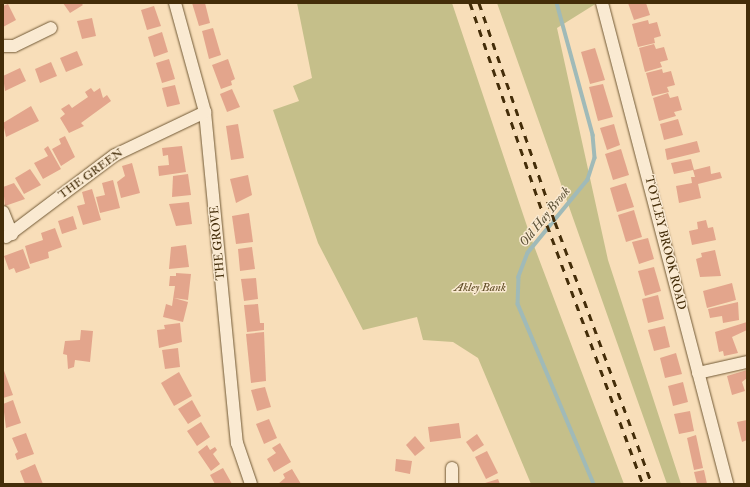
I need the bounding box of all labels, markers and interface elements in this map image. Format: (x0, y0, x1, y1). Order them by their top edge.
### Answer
street label: THE GREEN (56, 146, 126, 202)
street label: TOTLEY BROOK ROAD (641, 175, 689, 311)
water label: Old Hay Brook (516, 184, 574, 250)
street label: THE GROVE (208, 205, 228, 281)
park label: Akley Bank (454, 281, 506, 295)

